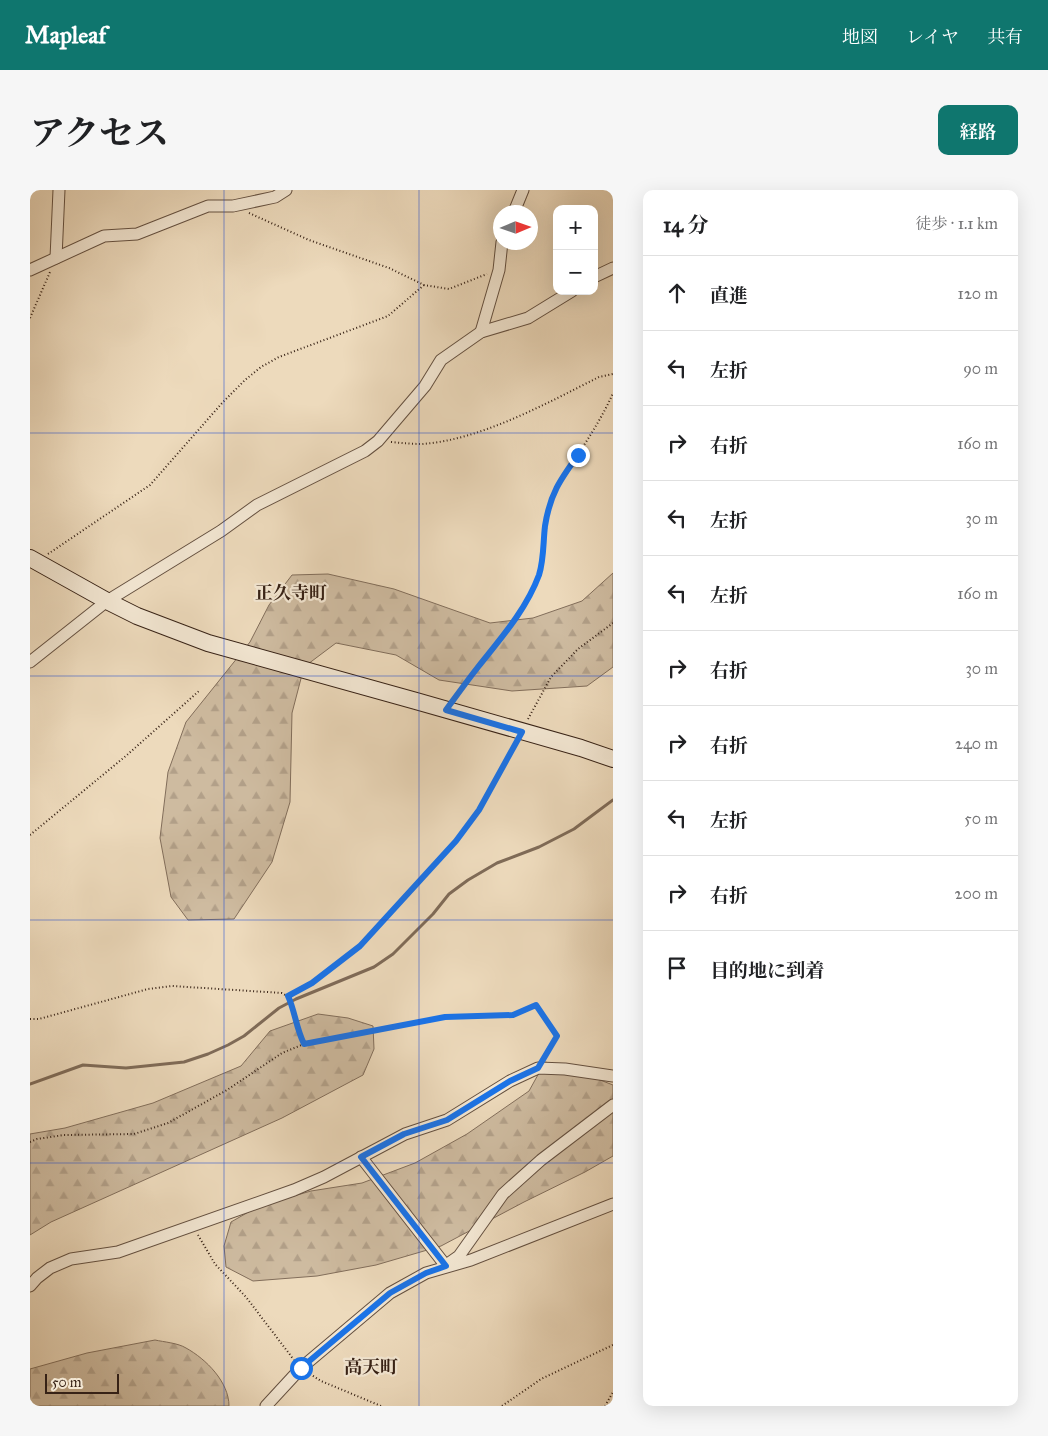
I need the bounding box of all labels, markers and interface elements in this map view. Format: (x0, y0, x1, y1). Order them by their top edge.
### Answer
text: Mapleaf (25, 20, 106, 50)
text: 地図 (842, 26, 878, 48)
text: レイヤ (906, 26, 959, 48)
text: 共有 (987, 26, 1023, 48)
button: 経路 (938, 105, 1018, 155)
text: アクセス (30, 112, 169, 155)
north arrow (493, 205, 538, 250)
map controls (553, 205, 598, 295)
button: + (553, 205, 598, 250)
text: 14 分 (663, 212, 709, 238)
text: 徒歩 · 1.1 km (915, 214, 998, 233)
button: − (553, 250, 598, 295)
icon: ahead (663, 279, 691, 307)
text: 直進 (710, 284, 748, 307)
text: 120 m (958, 284, 998, 303)
icon: left (663, 354, 691, 382)
text: 左折 (710, 359, 748, 382)
text: 90 m (963, 359, 998, 378)
icon: right (663, 429, 691, 457)
text: 右折 (710, 434, 748, 457)
text: 160 m (957, 434, 998, 453)
route end (567, 444, 590, 467)
icon: left (663, 504, 691, 532)
text: 左折 (710, 509, 748, 532)
text: 30 m (965, 509, 998, 528)
icon: left (663, 579, 691, 607)
district label: 正久寺町 (255, 582, 327, 604)
text: 左折 (710, 584, 748, 607)
text: 160 m (957, 584, 998, 603)
icon: right (663, 654, 691, 682)
text: 右折 (710, 659, 748, 682)
text: 30 m (965, 659, 998, 678)
icon: right (663, 729, 691, 757)
text: 右折 (710, 734, 748, 757)
text: 240 m (955, 734, 998, 753)
icon: left (663, 804, 691, 832)
text: 左折 (710, 809, 748, 832)
text: 50 m (964, 809, 998, 828)
icon: right (663, 879, 691, 907)
text: 右折 (710, 884, 748, 907)
text: 200 m (955, 884, 998, 903)
icon: arrive (663, 954, 691, 982)
text: 目的地に到着 (710, 959, 824, 982)
district label: 高天町 (344, 1356, 398, 1378)
route start (290, 1357, 313, 1380)
scale bar (45, 1371, 119, 1394)
text: 50 m (52, 1374, 81, 1391)

